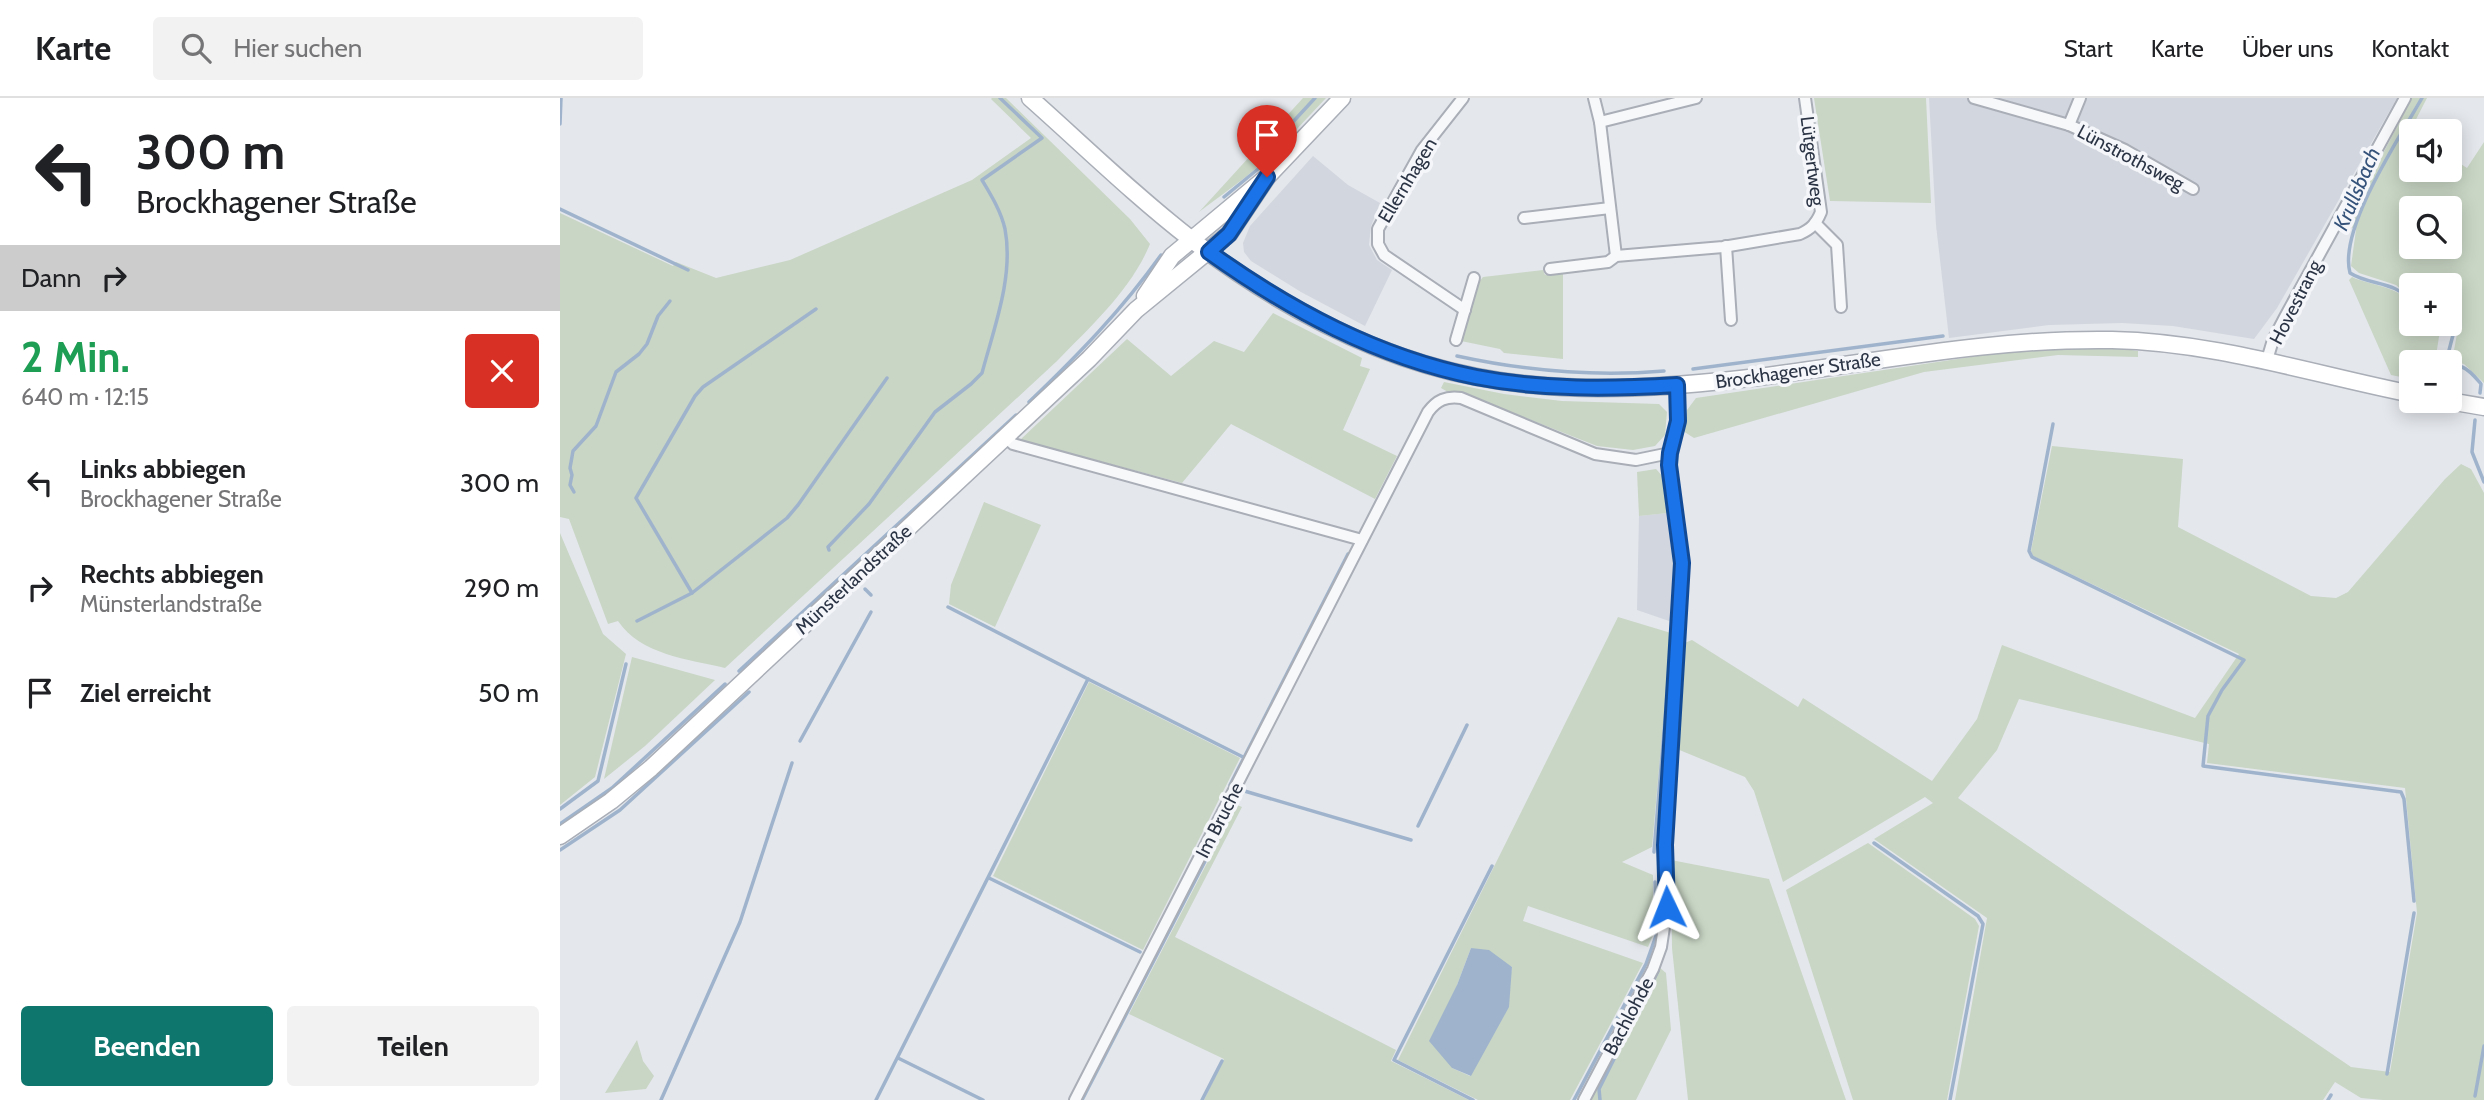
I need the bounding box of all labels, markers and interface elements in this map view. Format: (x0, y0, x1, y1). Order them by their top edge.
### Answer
search box (153, 17, 643, 80)
text: Karte (35, 28, 111, 68)
icon: search (177, 29, 215, 67)
text: Hier suchen (233, 32, 362, 64)
text: Start (2064, 34, 2113, 63)
text: Karte (2151, 34, 2204, 63)
text: Über uns (2242, 34, 2333, 63)
text: Kontakt (2371, 34, 2449, 63)
pin (1237, 105, 1297, 177)
street label: Lütgertweg (1796, 115, 1829, 208)
icon: arrive (1248, 116, 1286, 154)
map controls (2399, 119, 2462, 413)
button: sound (2399, 119, 2462, 182)
street label: Lünstrothsweg (2073, 120, 2189, 195)
text: 300 m (136, 122, 285, 181)
icon: left (21, 126, 112, 217)
street label: Ellernhagen (1373, 134, 1442, 227)
water label: Krullsbach (2328, 144, 2385, 234)
text: Brockhagener Straße (136, 182, 417, 221)
button: search (2399, 196, 2462, 259)
street label: Hovestrang (2264, 256, 2327, 348)
icon: right (95, 259, 133, 297)
text: Dann (21, 262, 81, 294)
button: + (2399, 273, 2462, 336)
text: 2 Min. (21, 331, 130, 383)
button: close (465, 334, 539, 408)
street label: Brockhagener Straße (1714, 347, 1882, 393)
button: − (2399, 350, 2462, 413)
text: 640 m · 12:15 (21, 383, 149, 411)
text: Links abbiegen (80, 453, 246, 485)
icon: left (21, 464, 59, 502)
text: 300 m (460, 467, 539, 499)
text: Brockhagener Straße (80, 485, 282, 513)
street label: Münsterlandstraße (791, 520, 916, 639)
text: Rechts abbiegen (80, 558, 264, 590)
icon: right (21, 569, 59, 607)
text: 290 m (464, 572, 539, 604)
text: Münsterlandstraße (80, 590, 262, 618)
icon: arrive (21, 674, 59, 712)
text: Ziel erreicht (80, 677, 211, 709)
text: 50 m (478, 677, 539, 709)
street label: Im Bruche (1191, 778, 1248, 862)
position arrow (1630, 870, 1704, 944)
street label: Bachlohde (1598, 973, 1659, 1059)
button: Beenden (21, 1006, 273, 1086)
button: Teilen (287, 1006, 539, 1086)

